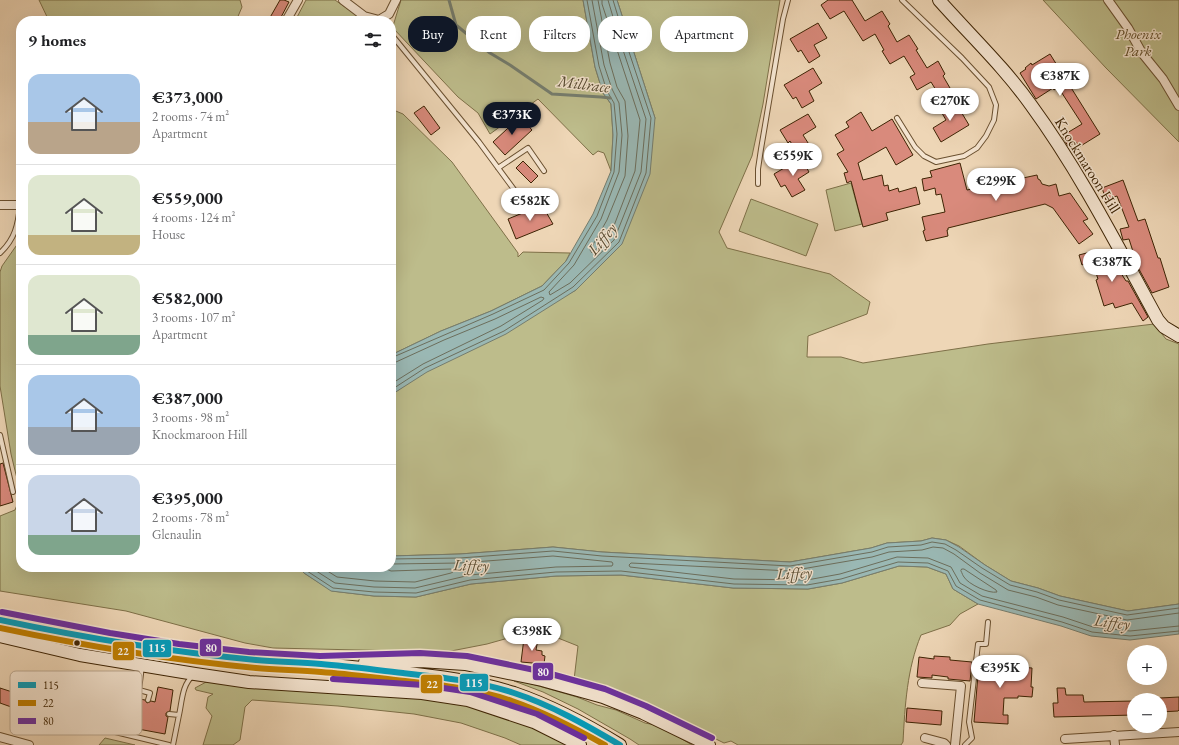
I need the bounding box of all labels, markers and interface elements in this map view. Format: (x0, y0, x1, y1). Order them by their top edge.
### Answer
chip: Buy (408, 16, 458, 52)
chip: Rent (466, 16, 521, 52)
chip: Filters (529, 16, 590, 52)
chip: New (598, 16, 652, 52)
chip: Apartment (660, 16, 748, 52)
park label: Phoenix Park (1115, 24, 1161, 60)
text: 9 homes (28, 29, 86, 51)
icon: filters (362, 29, 384, 51)
pin: €387K (1032, 63, 1088, 97)
text: €387K (1040, 67, 1080, 84)
water label: Millrace (556, 70, 612, 98)
text: €373,000 (152, 86, 223, 108)
pin: €270K (922, 88, 978, 122)
icon: home (60, 90, 108, 138)
text: €270K (930, 92, 970, 109)
pin: €373K (484, 102, 540, 136)
text: €373K (492, 106, 532, 123)
text: 2 rooms · 74 m² (152, 108, 229, 125)
street label: Knockmaroon Hill (1051, 113, 1125, 217)
text: Apartment (152, 125, 207, 142)
pin: €559K (765, 143, 821, 177)
text: €559K (773, 147, 813, 164)
pin: €299K (968, 168, 1024, 202)
text: €299K (976, 172, 1016, 189)
text: €559,000 (152, 187, 223, 209)
pin: €582K (502, 188, 558, 222)
icon: home (60, 191, 108, 239)
text: €582K (510, 192, 550, 209)
text: 4 rooms · 124 m² (152, 209, 236, 226)
water label: Liffey (582, 218, 622, 260)
text: House (152, 226, 185, 243)
pin: €387K (1084, 249, 1140, 283)
text: €387K (1092, 253, 1132, 270)
text: €582,000 (152, 287, 223, 309)
icon: home (60, 291, 108, 339)
text: 3 rooms · 107 m² (152, 309, 236, 326)
text: Apartment (152, 326, 207, 343)
text: €387,000 (152, 387, 223, 409)
icon: home (60, 391, 108, 439)
text: 3 rooms · 98 m² (152, 409, 229, 426)
text: Knockmaroon Hill (152, 426, 247, 443)
text: €395,000 (152, 487, 223, 509)
icon: home (60, 491, 108, 539)
text: 2 rooms · 78 m² (152, 509, 229, 526)
text: Glenaulin (152, 526, 202, 543)
water label: Liffey (452, 554, 490, 576)
water label: Liffey (775, 562, 813, 584)
water label: Liffey (1092, 609, 1132, 635)
pin: €398K (504, 618, 560, 652)
text: €398K (512, 622, 552, 639)
unlabelled marker (72, 638, 82, 648)
line badge: 80 (199, 638, 222, 657)
line badge: 115 (142, 639, 172, 658)
line badge: 22 (112, 641, 135, 661)
text: 115 (148, 641, 166, 655)
text: 80 (205, 641, 217, 655)
text: 22 (117, 644, 129, 658)
map controls (1127, 645, 1167, 733)
button: + (1127, 645, 1167, 685)
pin: €395K (972, 655, 1028, 689)
text: €395K (980, 659, 1020, 676)
line badge: 80 (532, 662, 554, 681)
text: 80 (537, 665, 549, 679)
legend (10, 671, 142, 735)
line badge: 115 (459, 673, 489, 692)
line badge: 22 (420, 674, 443, 694)
text: 115 (465, 676, 483, 690)
text: 22 (426, 677, 438, 691)
text: 115 (43, 678, 59, 692)
button: − (1127, 693, 1167, 733)
text: 22 (43, 696, 54, 710)
text: 80 (43, 714, 54, 728)

